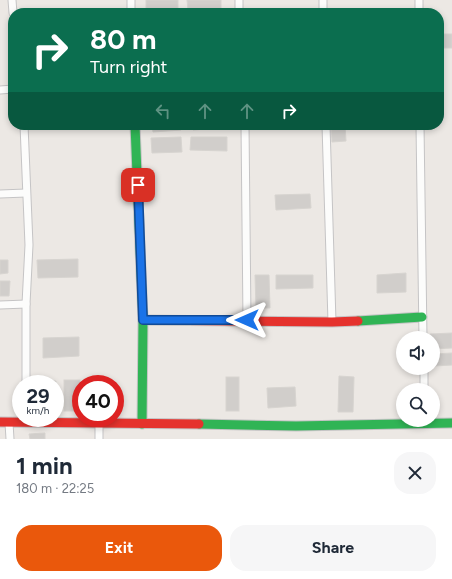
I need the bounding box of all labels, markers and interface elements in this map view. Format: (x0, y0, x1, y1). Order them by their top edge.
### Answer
text: 80 m (90, 22, 156, 56)
icon: right (24, 24, 76, 76)
text: Turn right (90, 56, 167, 78)
icon: left (152, 100, 174, 122)
icon: ahead (194, 100, 216, 122)
icon: ahead (236, 100, 258, 122)
icon: right (278, 100, 300, 122)
pin (121, 168, 155, 202)
icon: arrive (127, 174, 149, 196)
position arrow (226, 299, 268, 341)
map controls (396, 331, 440, 427)
button: sound (396, 331, 440, 375)
speed limit sign: 40 (72, 375, 124, 427)
button: search (396, 383, 440, 427)
text: 29 (26, 384, 50, 408)
text: km/h (27, 404, 49, 417)
text: 1 min (16, 451, 73, 480)
button: close (394, 452, 436, 494)
text: 180 m · 22:25 (16, 481, 94, 496)
button: Exit (16, 525, 222, 571)
button: Share (230, 525, 436, 571)

